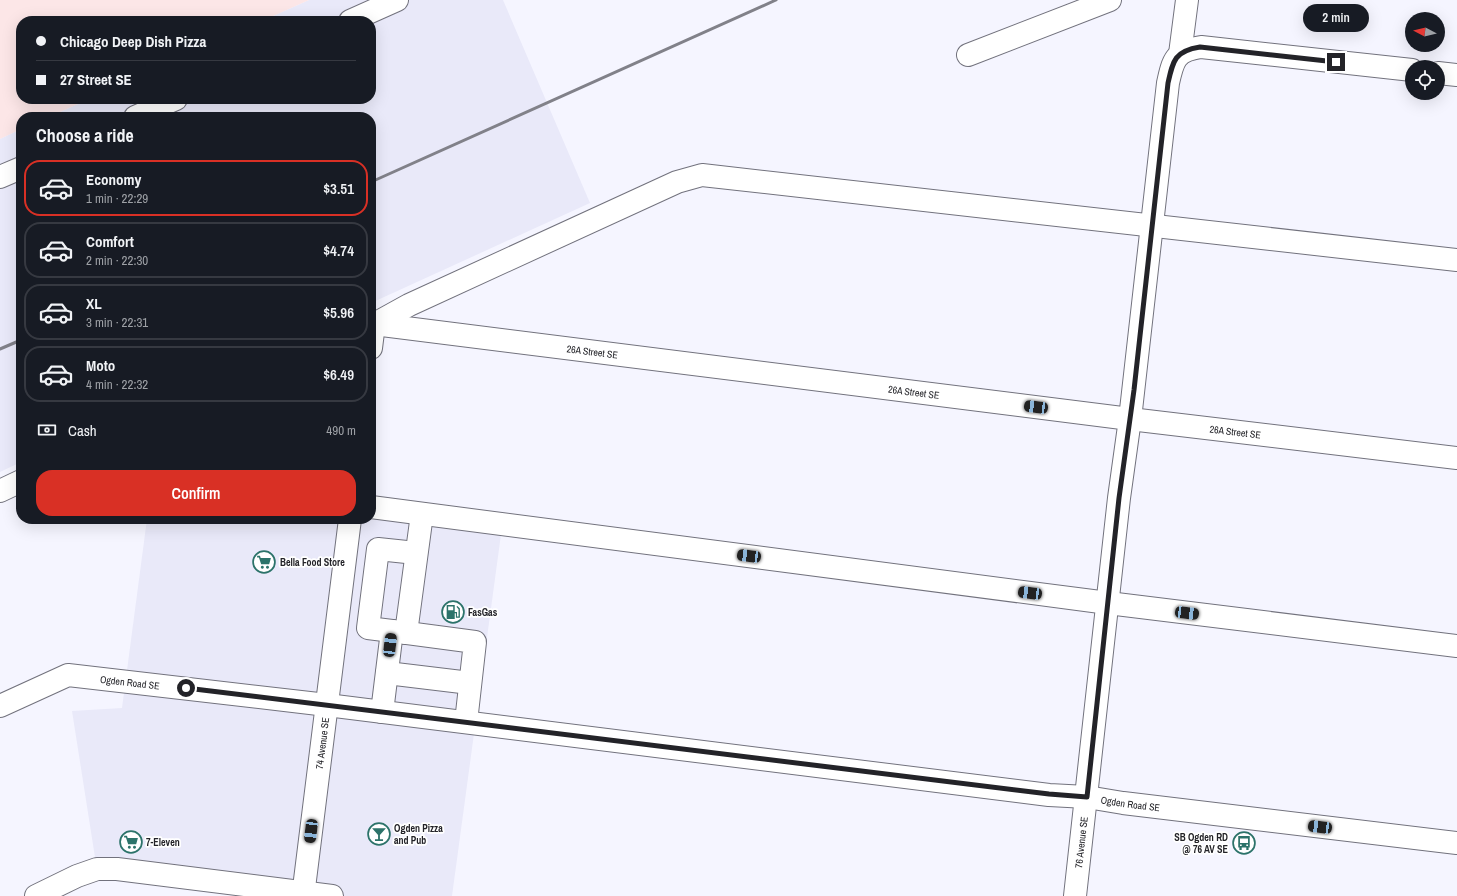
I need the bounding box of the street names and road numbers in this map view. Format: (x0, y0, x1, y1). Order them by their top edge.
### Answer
street label: 26A Street SE (566, 342, 619, 362)
street label: 26A Street SE (887, 383, 940, 402)
street label: 26A Street SE (1209, 423, 1262, 442)
street label: Ogden Road SE (99, 673, 160, 693)
street label: 74 Avenue SE (313, 717, 332, 770)
street label: Ogden Road SE (1100, 793, 1161, 814)
street label: 76 Avenue SE (1072, 816, 1091, 869)

